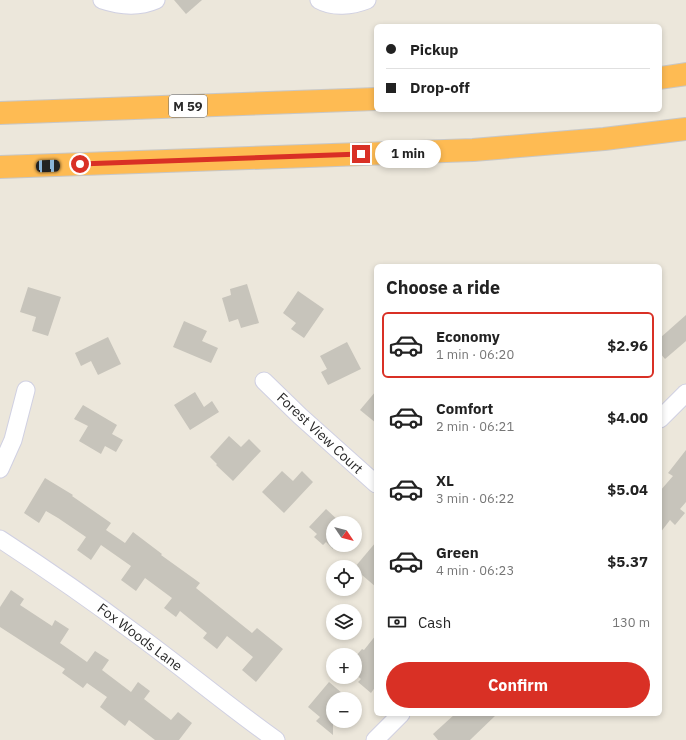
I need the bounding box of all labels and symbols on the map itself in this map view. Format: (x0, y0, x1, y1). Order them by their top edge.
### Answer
road number: M 59 (169, 95, 207, 117)
callout: 1 min (375, 140, 441, 168)
route end (352, 145, 370, 163)
route start (71, 155, 89, 173)
car (36, 160, 60, 172)
street label: Forest View Court (273, 388, 367, 478)
north arrow (326, 516, 362, 552)
street label: Fox Woods Lane (94, 599, 186, 675)

